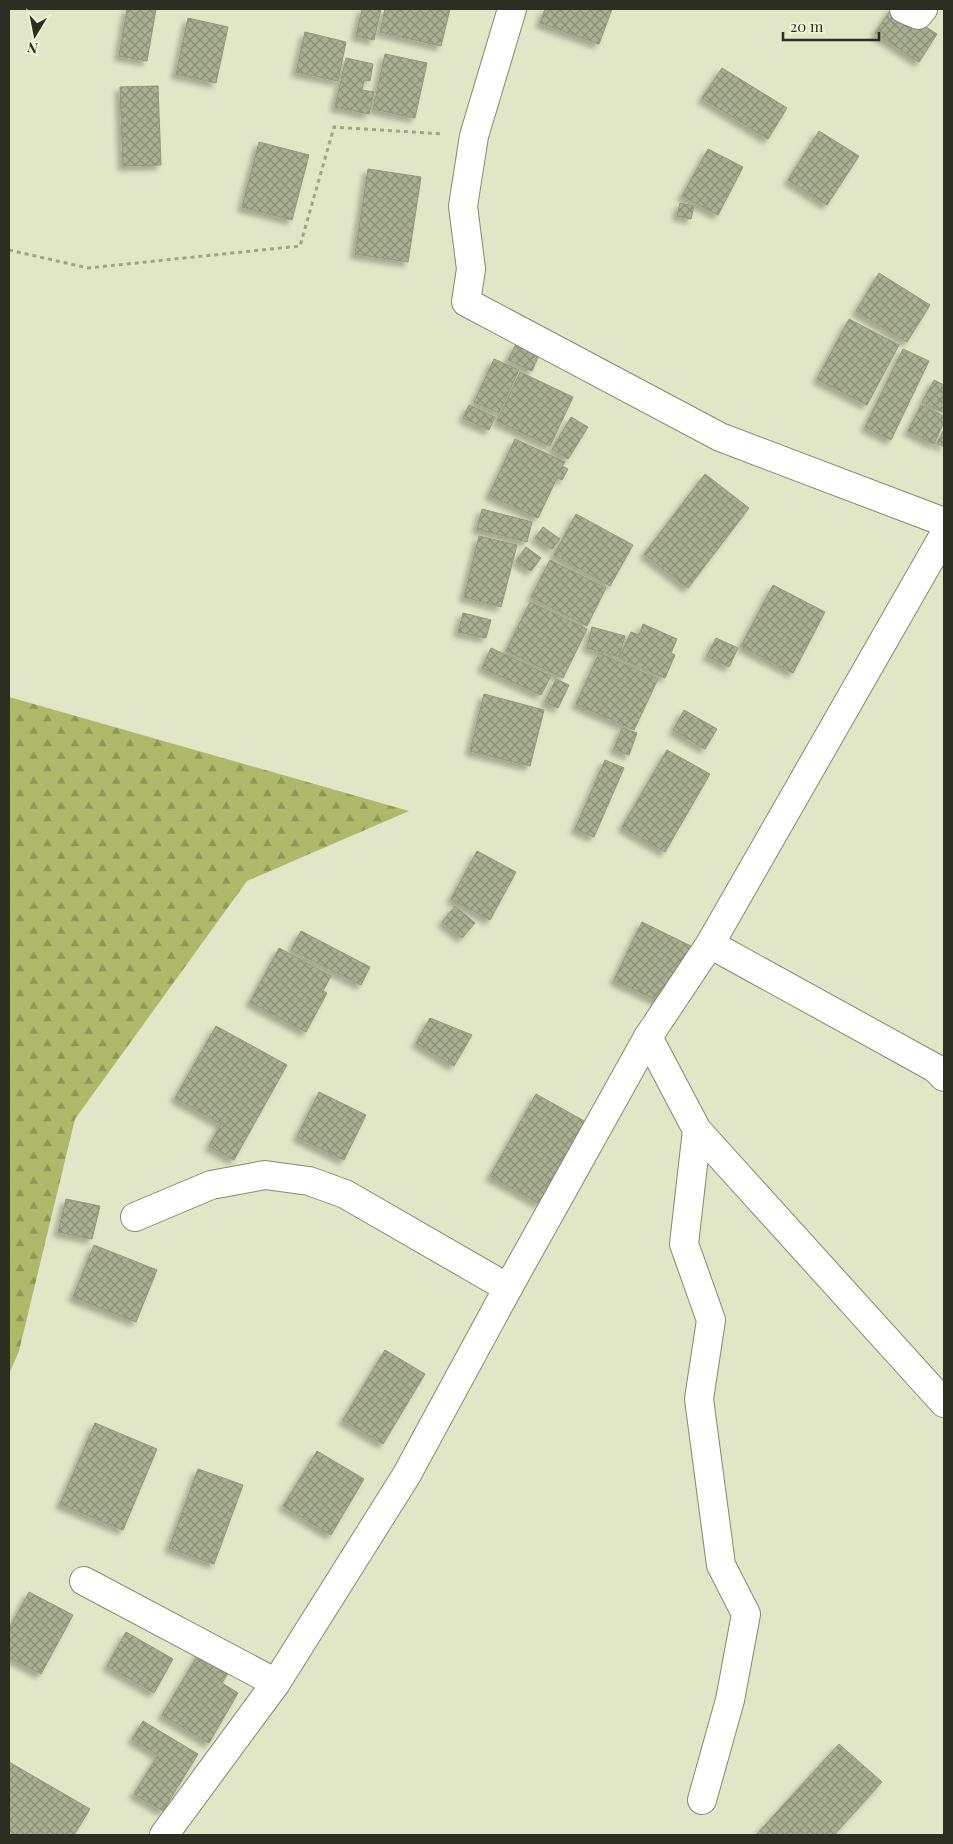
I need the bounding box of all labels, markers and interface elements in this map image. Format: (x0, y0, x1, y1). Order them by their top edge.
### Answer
north arrow (10, 10, 60, 60)
scale bar (783, 10, 879, 42)
text: 20 m (790, 16, 824, 36)
text: N (26, 38, 39, 59)

